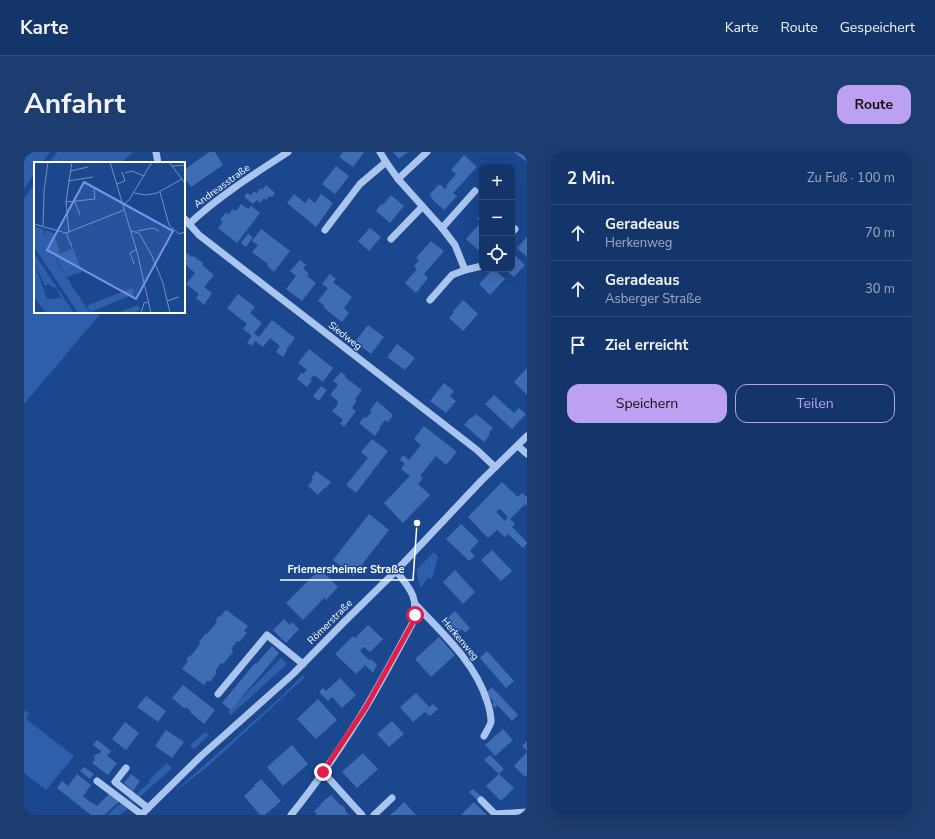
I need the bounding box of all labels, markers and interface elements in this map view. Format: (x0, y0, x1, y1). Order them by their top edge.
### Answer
text: Karte (20, 15, 69, 41)
text: Karte (725, 18, 759, 37)
text: Route (781, 18, 818, 37)
text: Gespeichert (840, 18, 915, 37)
text: Anfahrt (24, 85, 125, 123)
button: Route (837, 85, 911, 124)
street label: Andreasstraße (191, 161, 253, 211)
inset map (34, 162, 185, 313)
map controls (479, 164, 515, 272)
button: + (479, 164, 515, 200)
text: 2 Min. (567, 167, 615, 190)
text: Zu Fuß · 100 m (807, 169, 895, 187)
button: − (479, 200, 515, 236)
text: Geradeaus (605, 214, 680, 234)
icon: ahead (567, 222, 589, 244)
text: 70 m (865, 224, 895, 242)
text: Herkenweg (605, 234, 672, 252)
button: locate (479, 236, 515, 272)
text: Geradeaus (605, 270, 680, 290)
icon: ahead (567, 278, 589, 300)
text: 30 m (865, 280, 895, 298)
text: Asberger Straße (605, 290, 701, 308)
street label: Siedweg (325, 318, 365, 354)
icon: arrive (567, 334, 589, 356)
text: Ziel erreicht (605, 335, 688, 355)
button: Speichern (567, 384, 727, 423)
button: Teilen (735, 384, 895, 423)
callout: Friemersheimer Straße (280, 557, 413, 580)
text: Friemersheimer Straße (287, 562, 405, 577)
street label: Römerstraße (305, 597, 355, 647)
route start (406, 606, 424, 624)
street label: Herkenweg (438, 615, 482, 663)
route end (314, 763, 332, 781)

